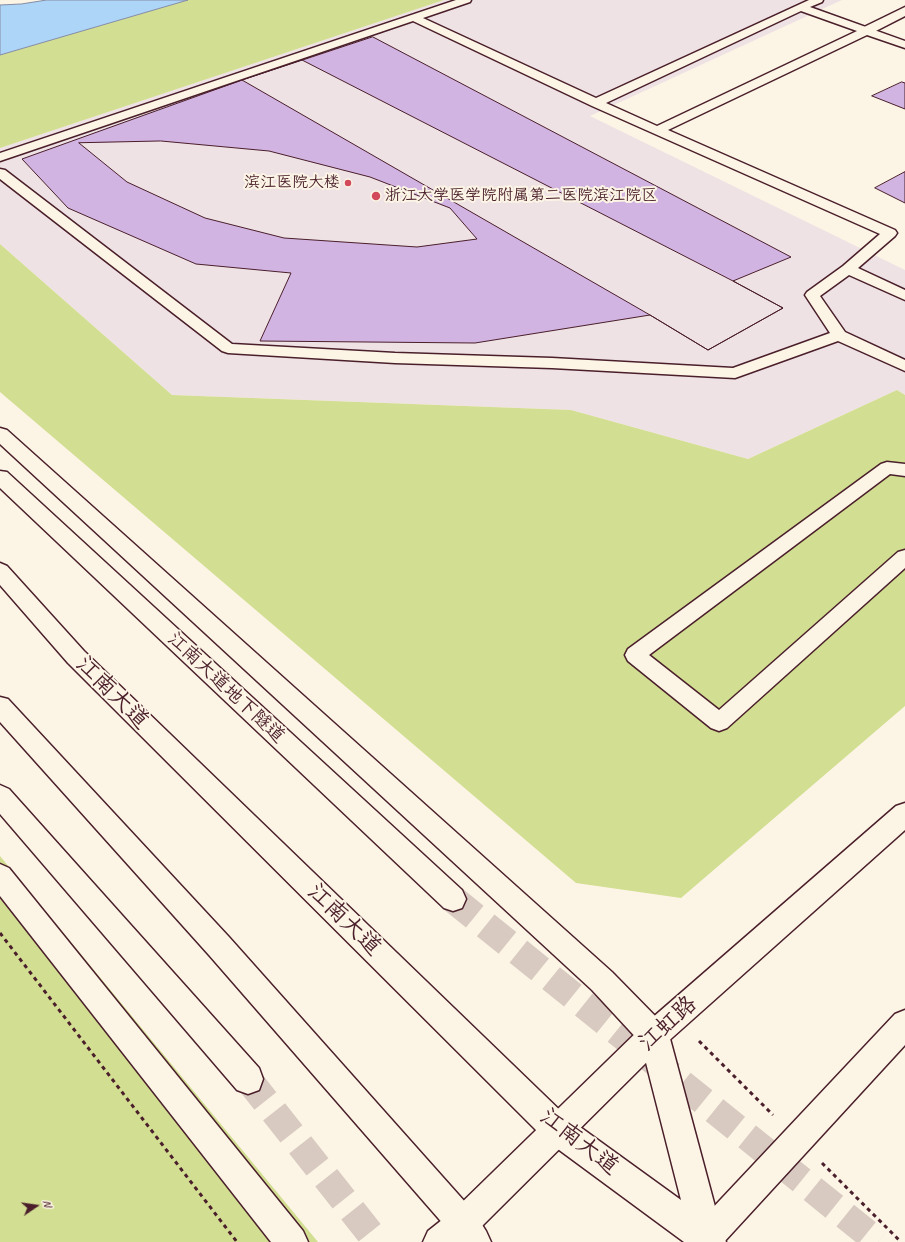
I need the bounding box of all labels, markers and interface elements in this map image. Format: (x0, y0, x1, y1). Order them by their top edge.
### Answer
place label: 滨江医院大楼 (244, 173, 340, 193)
marker: 滨江医院大楼 (343, 178, 353, 188)
place label: 浙江大学医学院附属第二医院滨江院区 (385, 186, 657, 206)
marker: 浙江大学医学院附属第二医院滨江院区 (370, 190, 382, 202)
street label: 江南大道地下隧道 (163, 628, 289, 748)
street label: 江南大道 (70, 651, 154, 735)
street label: 江南大道 (301, 878, 387, 962)
street label: 江虹路 (633, 991, 703, 1057)
street label: 江南大道 (534, 1103, 624, 1181)
north arrow (16, 1186, 56, 1226)
text: N (40, 1198, 55, 1208)

